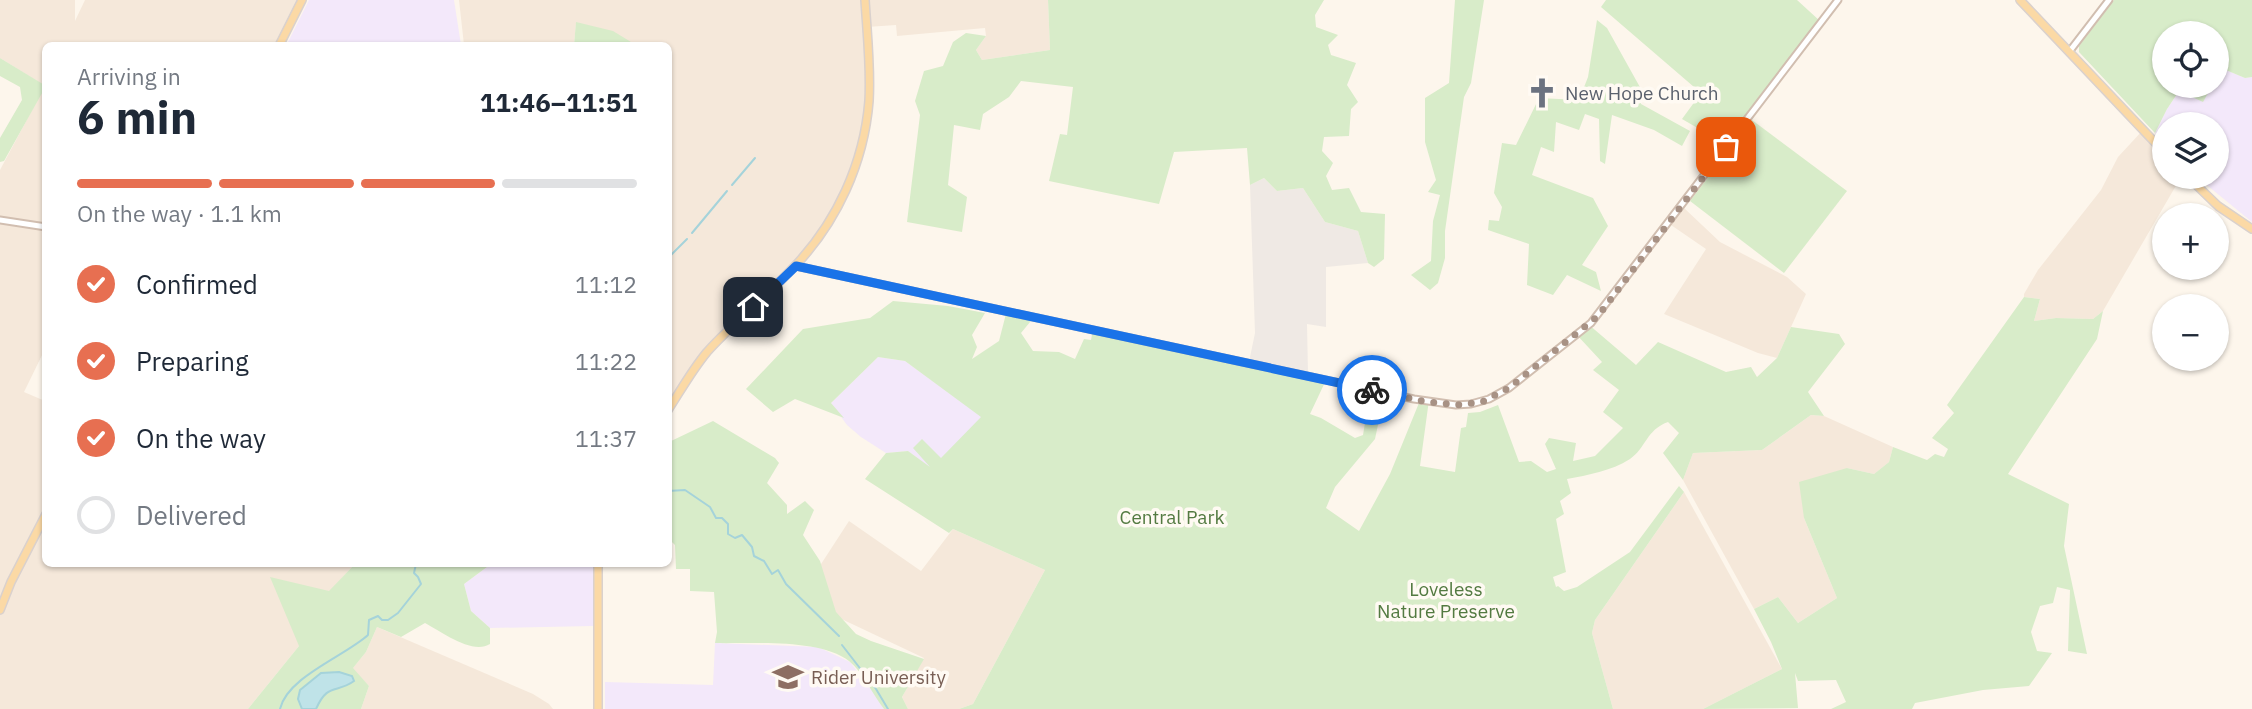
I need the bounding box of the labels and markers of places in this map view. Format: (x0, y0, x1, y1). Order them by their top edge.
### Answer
church icon: New Hope Church (1525, 76, 1559, 110)
place label: New Hope Church (1565, 81, 1718, 105)
pin (1696, 117, 1756, 177)
pin (723, 277, 783, 337)
school or university icon: Rider University (771, 660, 805, 694)
place label: Rider University (811, 665, 947, 689)

